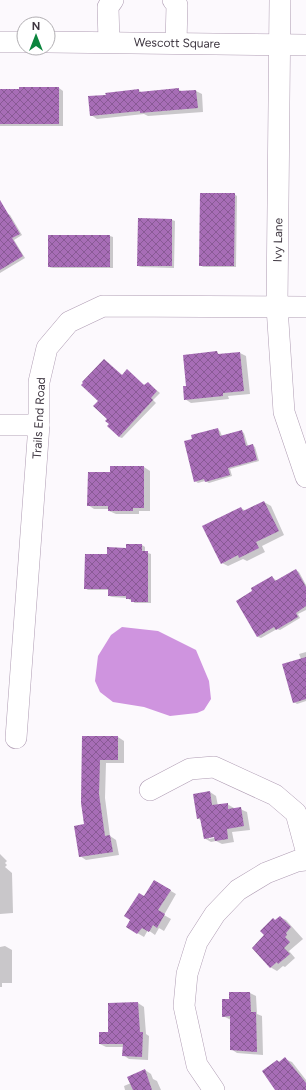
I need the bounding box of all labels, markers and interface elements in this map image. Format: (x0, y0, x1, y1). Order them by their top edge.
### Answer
north arrow (16, 16, 56, 56)
text: N (32, 20, 40, 33)
street label: Wescott Square (134, 35, 221, 51)
street label: Ivy Lane (271, 217, 285, 262)
street label: Trails End Road (30, 377, 48, 459)

